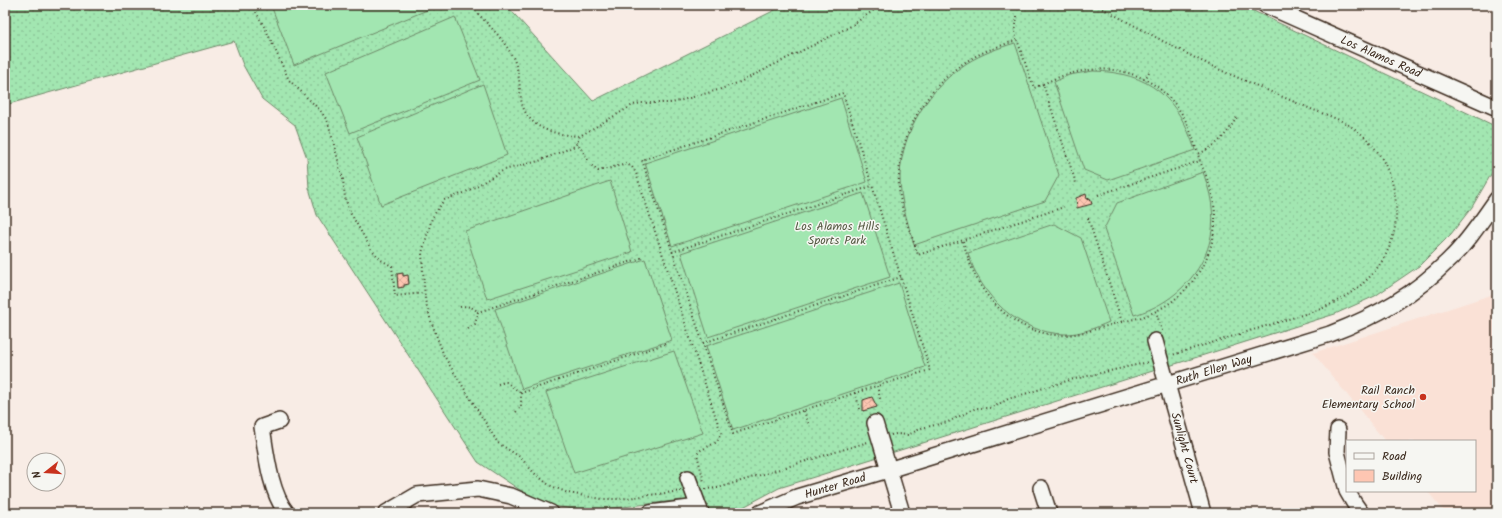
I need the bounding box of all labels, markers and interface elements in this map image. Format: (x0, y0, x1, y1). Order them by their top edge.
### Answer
street label: Los Alamos Road (1338, 30, 1426, 83)
park label: Los Alamos Hills Sports Park (795, 217, 879, 250)
street label: Ruth Ellen Way (1173, 349, 1255, 390)
place label: Rail Ranch Elementary School (1322, 381, 1415, 414)
marker: Rail Ranch Elementary School (1418, 392, 1428, 402)
street label: Sunlight Court (1166, 410, 1204, 486)
legend (1346, 440, 1476, 492)
text: Road (1382, 447, 1407, 466)
north arrow (26, 452, 66, 492)
street label: Hunter Road (802, 467, 869, 504)
text: Building (1382, 467, 1422, 486)
text: N (28, 469, 47, 481)

